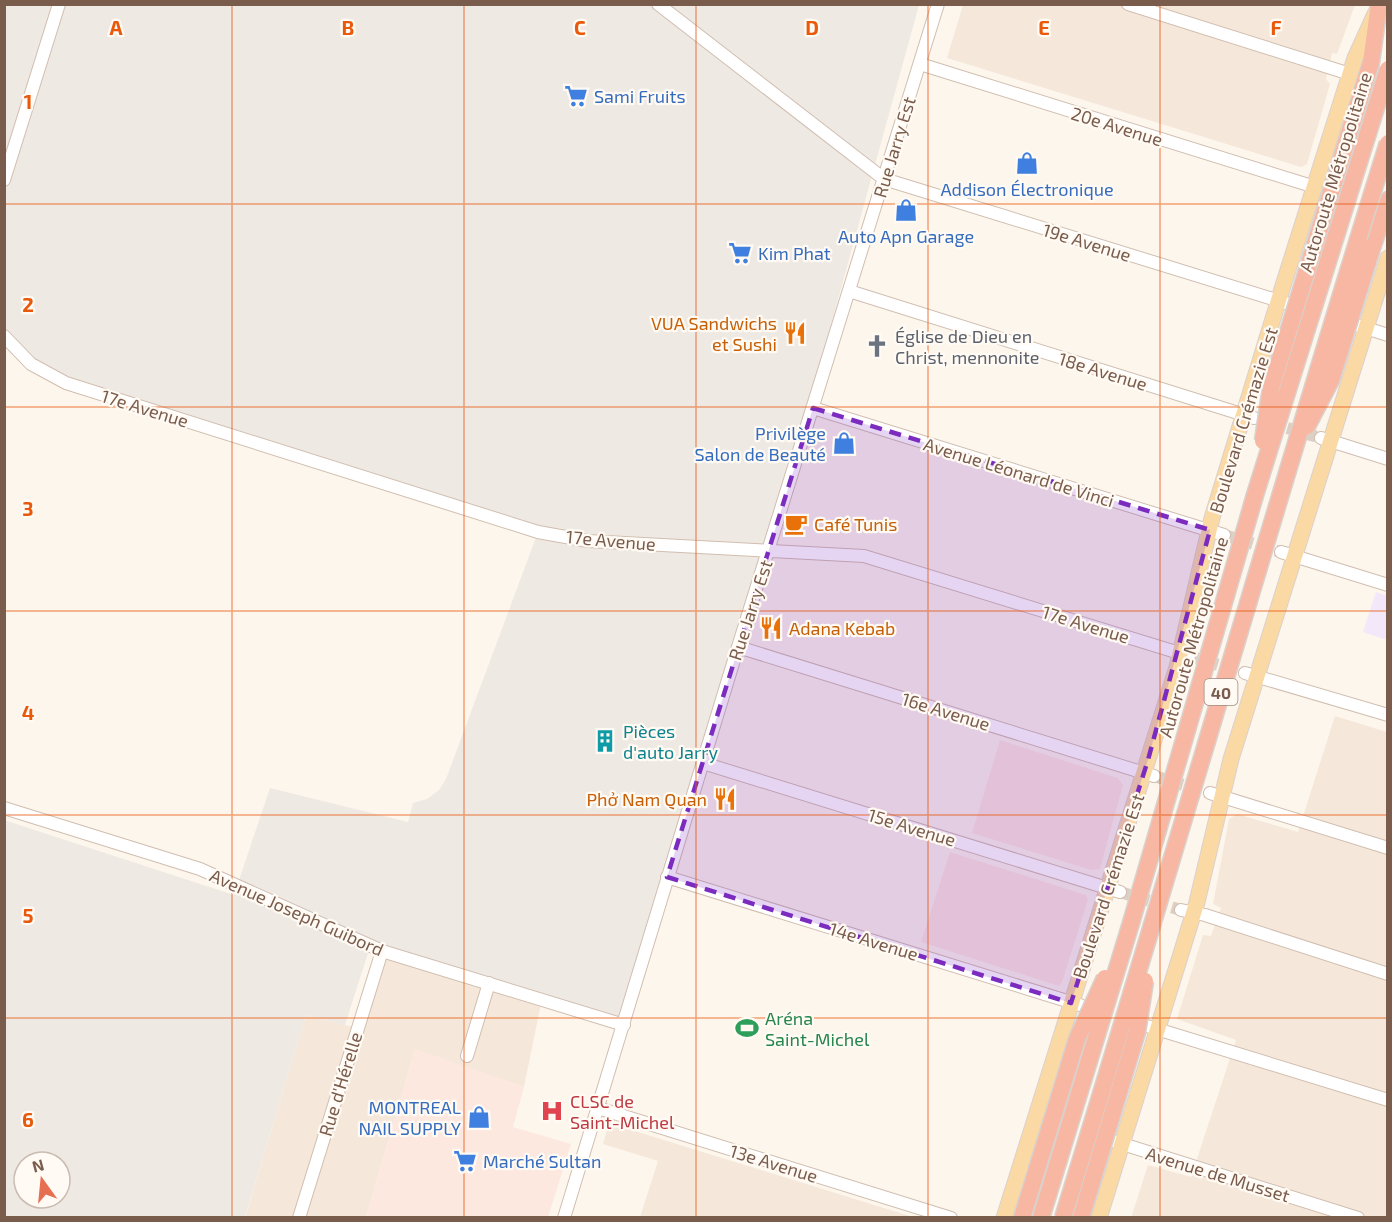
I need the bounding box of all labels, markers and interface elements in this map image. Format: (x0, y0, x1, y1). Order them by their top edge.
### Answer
text: A (109, 15, 123, 39)
text: B (342, 15, 354, 39)
text: C (574, 15, 586, 39)
text: D (805, 15, 819, 39)
text: E (1038, 15, 1050, 39)
text: F (1270, 15, 1282, 39)
street label: Autoroute Métropolitaine (1294, 69, 1376, 275)
supermarket icon: Sami Fruits (563, 83, 589, 109)
place label: Sami Fruits (594, 85, 686, 107)
text: 1 (24, 89, 32, 113)
street label: Rue Jarry Est (868, 94, 920, 200)
street label: 20e Avenue (1069, 102, 1165, 150)
shop icon: Addison Électronique (1014, 150, 1040, 176)
place label: Addison Électronique (940, 178, 1114, 200)
shop icon: Auto Apn Garage (893, 197, 919, 223)
street label: 19e Avenue (1040, 218, 1134, 266)
place label: Auto Apn Garage (838, 225, 974, 247)
supermarket icon: Kim Phat (727, 240, 753, 266)
place label: Kim Phat (758, 242, 831, 264)
text: 2 (22, 292, 34, 316)
place label: VUA Sandwichs et Sushi (651, 312, 777, 355)
restaurant icon: VUA Sandwichs et Sushi (782, 320, 808, 346)
street label: Boulevard Crémazie Est (1204, 324, 1282, 516)
place label: Église de Dieu en Christ, mennonite (895, 325, 1040, 368)
church icon: Église de Dieu en Christ, mennonite (864, 333, 890, 359)
street label: 18e Avenue (1056, 347, 1150, 395)
street label: 17e Avenue (99, 384, 191, 432)
place label: Privilège Salon de Beauté (694, 422, 826, 465)
shop icon: Privilège Salon de Beauté (831, 430, 857, 456)
street label: Avenue Léonard de Vinci (921, 433, 1117, 511)
text: 3 (22, 496, 34, 520)
cafe icon: Café Tunis (783, 511, 809, 537)
place label: Café Tunis (814, 513, 897, 535)
street label: 17e Avenue (565, 525, 657, 555)
street label: Autoroute Métropolitaine (1154, 534, 1232, 740)
street label: Rue Jarry Est (723, 557, 777, 663)
street label: 17e Avenue (1040, 600, 1132, 648)
restaurant icon: Adana Kebab (758, 615, 784, 641)
place label: Adana Kebab (789, 617, 895, 639)
road number: 40 (1204, 679, 1238, 705)
street label: 16e Avenue (899, 687, 993, 735)
text: 4 (22, 700, 35, 724)
place label: Pièces d'auto Jarry (623, 720, 718, 763)
building icon: Pièces d'auto Jarry (592, 728, 618, 754)
restaurant icon: Phở Nam Quan (712, 786, 738, 812)
place label: Phở Nam Quan (586, 788, 707, 810)
street label: Boulevard Crémazie Est (1068, 791, 1148, 981)
street label: 15e Avenue (866, 803, 958, 851)
street label: Avenue Joseph Guibord (207, 864, 387, 960)
text: 5 (22, 903, 34, 927)
street label: 14e Avenue (827, 917, 921, 965)
place label: Aréna Saint-Michel (765, 1007, 870, 1050)
sports icon: Aréna Saint-Michel (734, 1015, 760, 1041)
street label: Rue d'Hérelle (314, 1029, 366, 1139)
place label: CLSC de Saint-Michel (570, 1090, 675, 1133)
place label: MONTREAL NAIL SUPPLY (358, 1096, 462, 1139)
hospital icon: CLSC de Saint-Michel (539, 1098, 565, 1124)
shop icon: MONTREAL NAIL SUPPLY (466, 1104, 492, 1130)
text: 6 (22, 1107, 34, 1131)
street label: 13e Avenue (727, 1139, 821, 1187)
street label: Avenue de Musset (1143, 1142, 1293, 1206)
supermarket icon: Marché Sultan (452, 1148, 478, 1174)
north arrow (12, 1150, 72, 1210)
place label: Marché Sultan (483, 1150, 601, 1172)
text: N (30, 1154, 46, 1176)

